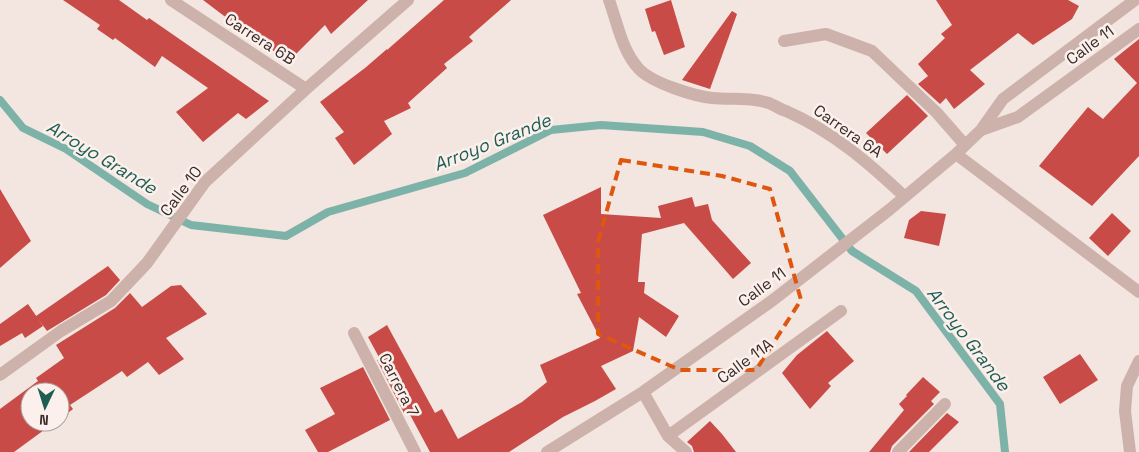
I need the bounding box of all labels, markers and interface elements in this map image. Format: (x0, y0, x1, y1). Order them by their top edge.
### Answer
street label: Carrera 6B (221, 8, 299, 70)
street label: Calle 11 (1062, 21, 1118, 69)
street label: Carrera 6A (809, 100, 887, 162)
water label: Arroyo Grande (430, 108, 555, 176)
water label: Arroyo Grande (43, 115, 162, 200)
street label: Calle 10 (155, 162, 207, 220)
street label: Calle 11 (734, 263, 790, 311)
water label: Arroyo Grande (922, 282, 1016, 397)
street label: Calle 11A (713, 334, 777, 388)
street label: Carrera 7 (374, 350, 424, 420)
north arrow (20, 382, 70, 432)
text: N (39, 411, 49, 429)

